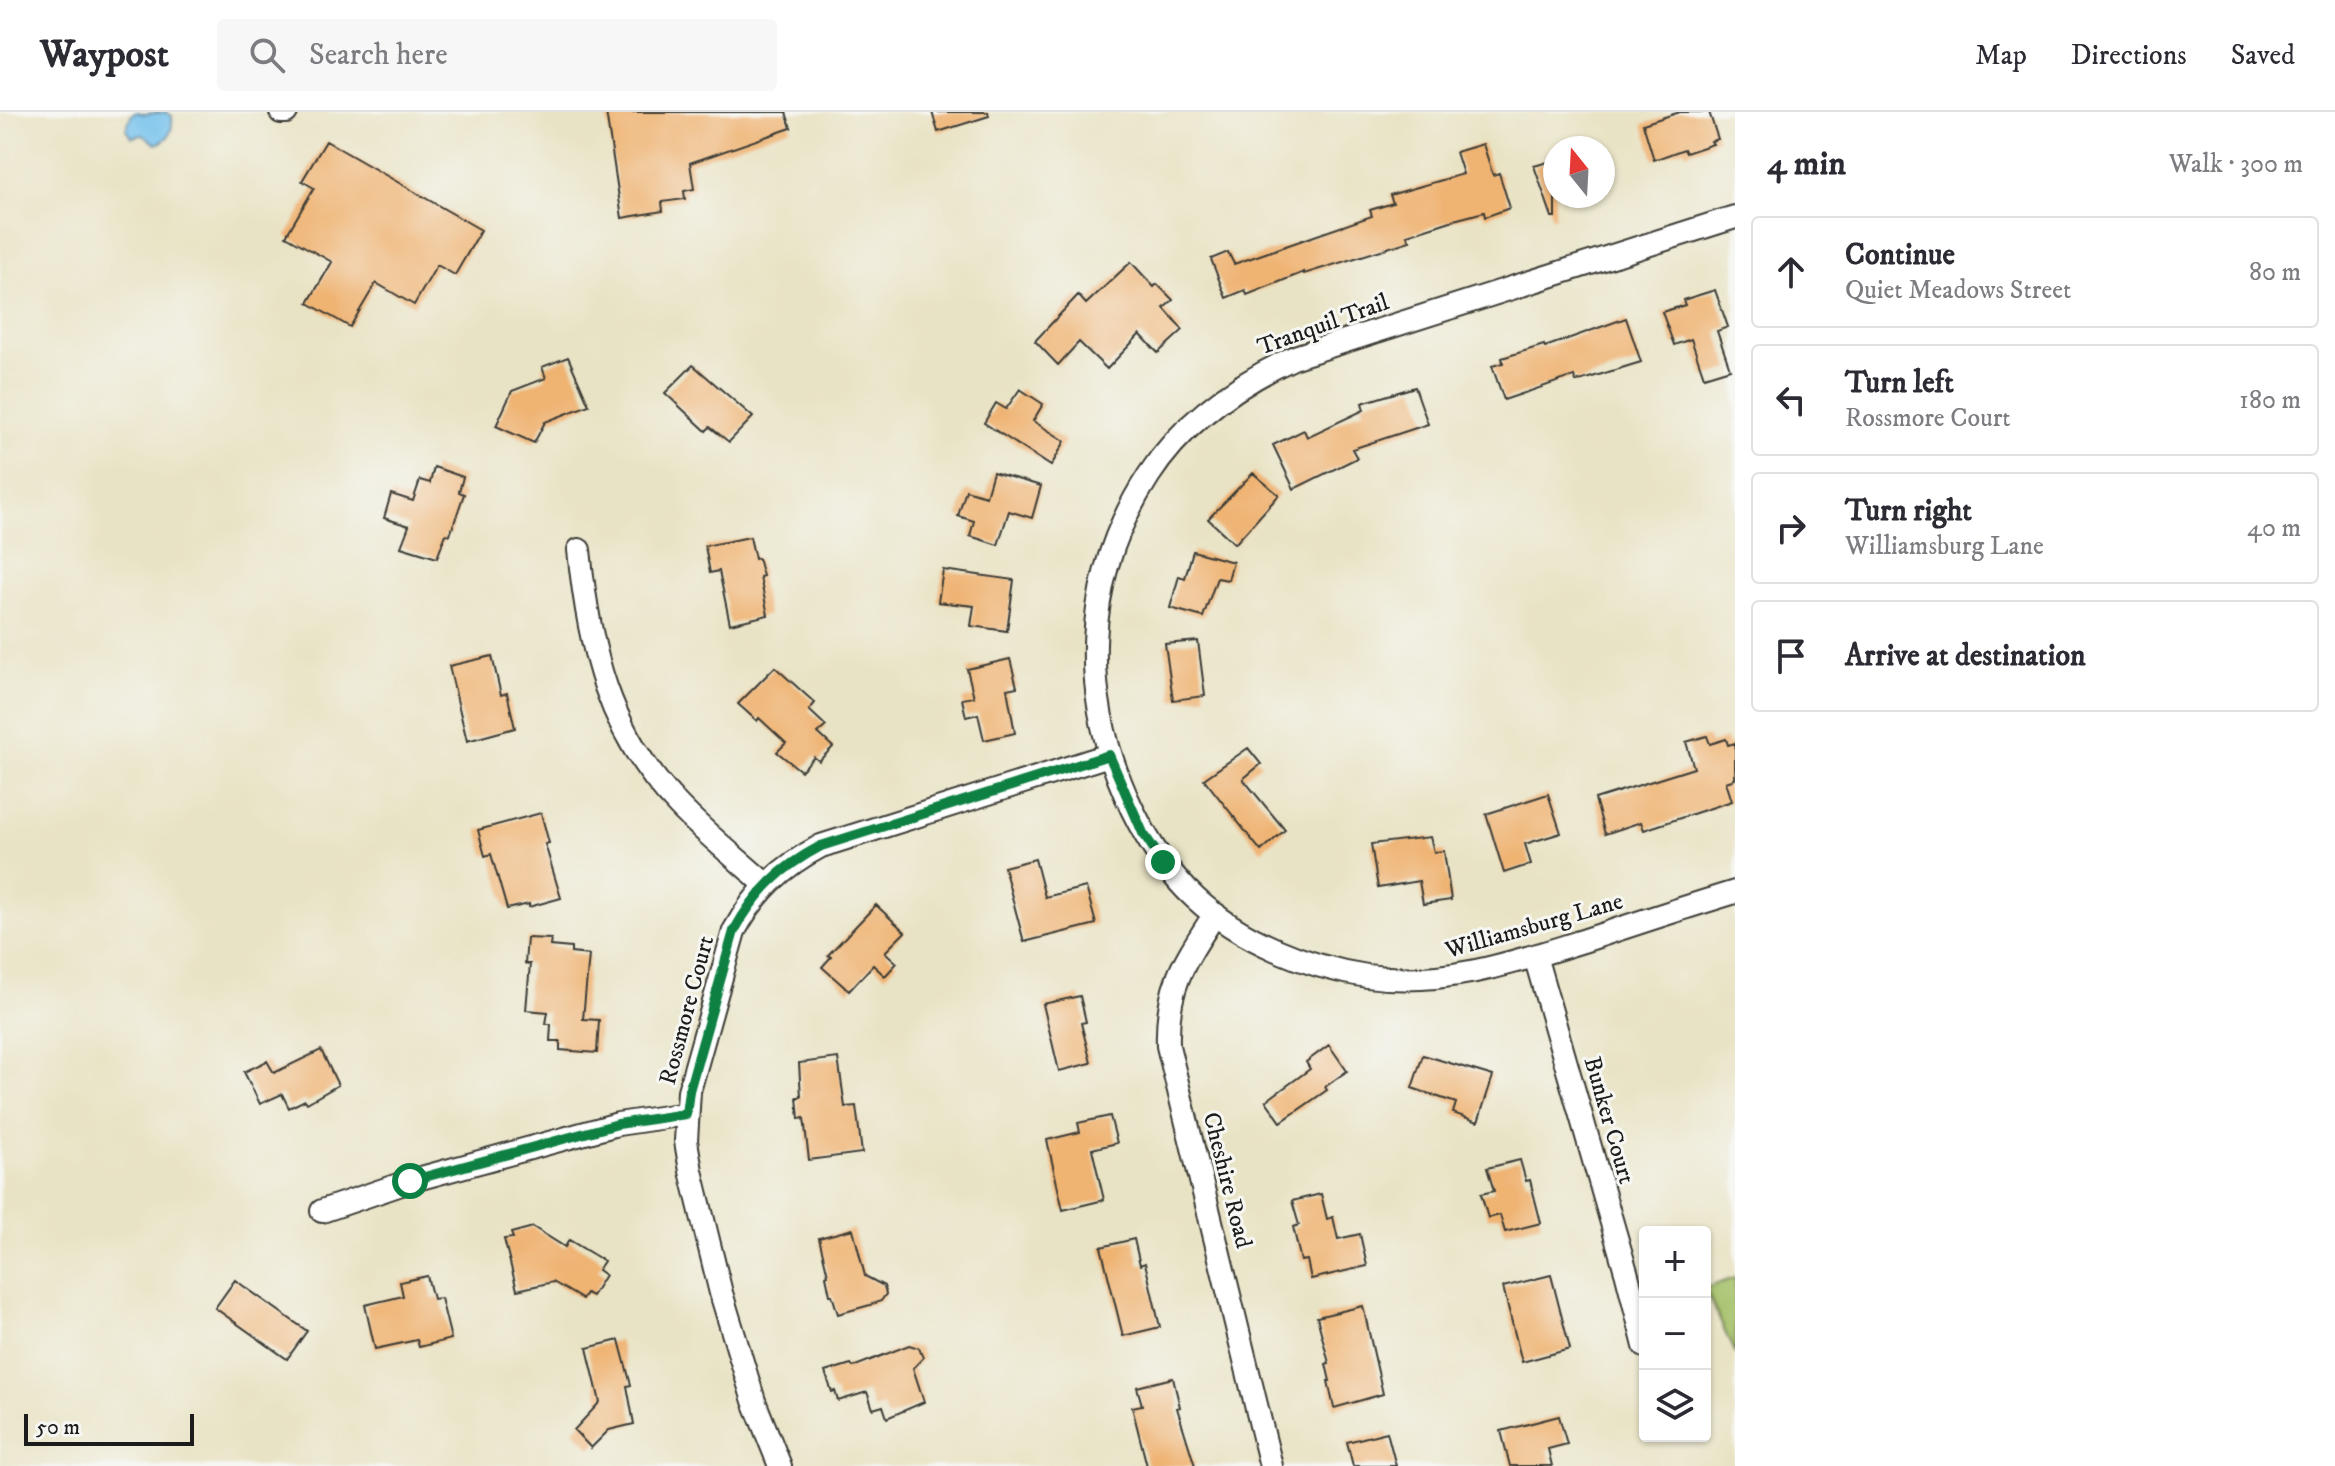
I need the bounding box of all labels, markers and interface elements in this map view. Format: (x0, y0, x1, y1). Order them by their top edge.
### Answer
search box (217, 19, 777, 91)
text: Waypost (40, 31, 169, 79)
icon: search (245, 33, 289, 77)
text: Search here (309, 37, 448, 74)
text: Map (1975, 38, 2027, 73)
text: Directions (2071, 38, 2187, 73)
text: Saved (2231, 38, 2295, 73)
north arrow (1543, 136, 1615, 208)
text: 4 min (1767, 143, 1846, 185)
text: Walk · 300 m (2169, 148, 2303, 181)
text: Continue (1845, 237, 1955, 274)
icon: ahead (1769, 250, 1813, 294)
text: 80 m (2249, 256, 2301, 289)
text: Quiet Meadows Street (1845, 274, 2071, 307)
street label: Tranquil Trail (1254, 287, 1394, 363)
text: Turn left (1845, 365, 1954, 402)
icon: left (1769, 378, 1813, 422)
text: 180 m (2239, 384, 2301, 417)
text: Rossmore Court (1845, 402, 2011, 435)
text: Turn right (1845, 493, 1972, 530)
icon: right (1769, 506, 1813, 550)
text: 40 m (2247, 512, 2301, 545)
text: Williamsburg Lane (1845, 530, 2044, 563)
icon: arrive (1769, 634, 1813, 678)
text: Arrive at destination (1845, 638, 2086, 675)
route end (1145, 844, 1181, 880)
street label: Williamsburg Lane (1441, 886, 1627, 966)
street label: Rossmore Court (653, 932, 721, 1088)
street label: Bunker Court (1577, 1053, 1642, 1188)
street label: Cheshire Road (1196, 1109, 1258, 1251)
route start (392, 1163, 428, 1199)
map controls (1639, 1226, 1711, 1442)
button: + (1639, 1226, 1711, 1298)
button: − (1639, 1298, 1711, 1370)
button: layers (1639, 1370, 1711, 1442)
scale bar (24, 1410, 194, 1446)
text: 50 m (36, 1414, 80, 1441)

